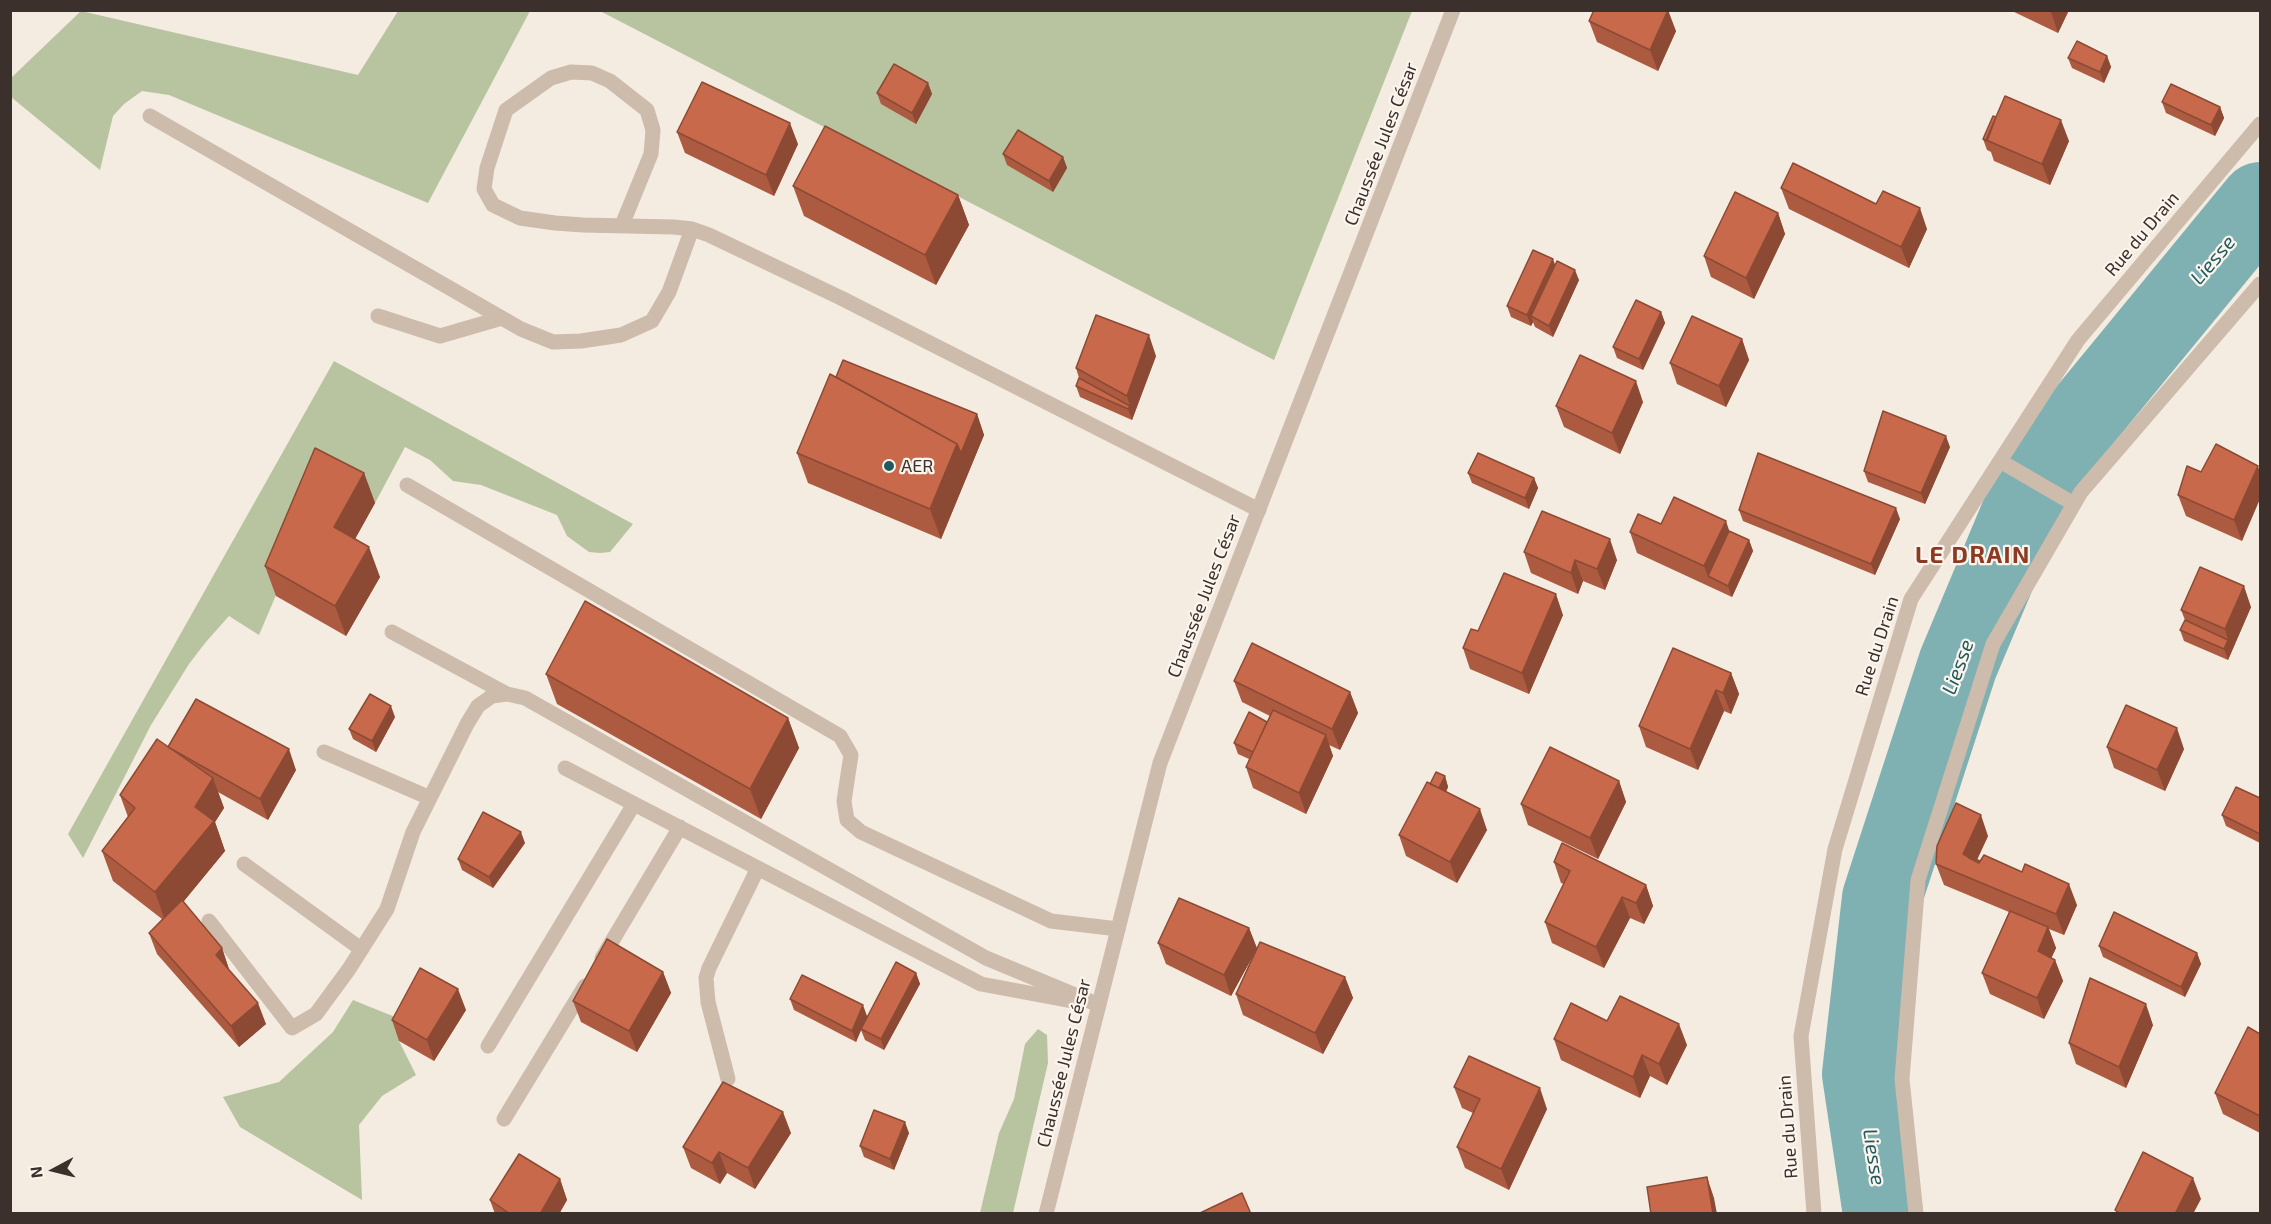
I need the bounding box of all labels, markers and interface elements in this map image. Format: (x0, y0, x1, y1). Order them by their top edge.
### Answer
street label: Chaussée Jules César (1340, 59, 1422, 229)
street label: Rue du Drain (2100, 187, 2184, 281)
water label: Liesse (2186, 231, 2240, 289)
place label: AER (901, 455, 933, 477)
marker: AER (882, 459, 896, 473)
street label: Chaussée Jules César (1163, 511, 1245, 681)
district label: LE DRAIN (1915, 541, 2031, 569)
street label: Rue du Drain (1851, 593, 1903, 699)
water label: Liesse (1937, 636, 1979, 698)
street label: Chaussée Jules César (1033, 976, 1095, 1150)
street label: Rue du Drain (1774, 1075, 1802, 1179)
water label: Liesse (1858, 1127, 1890, 1187)
north arrow (24, 1140, 84, 1200)
text: N (26, 1165, 46, 1179)

